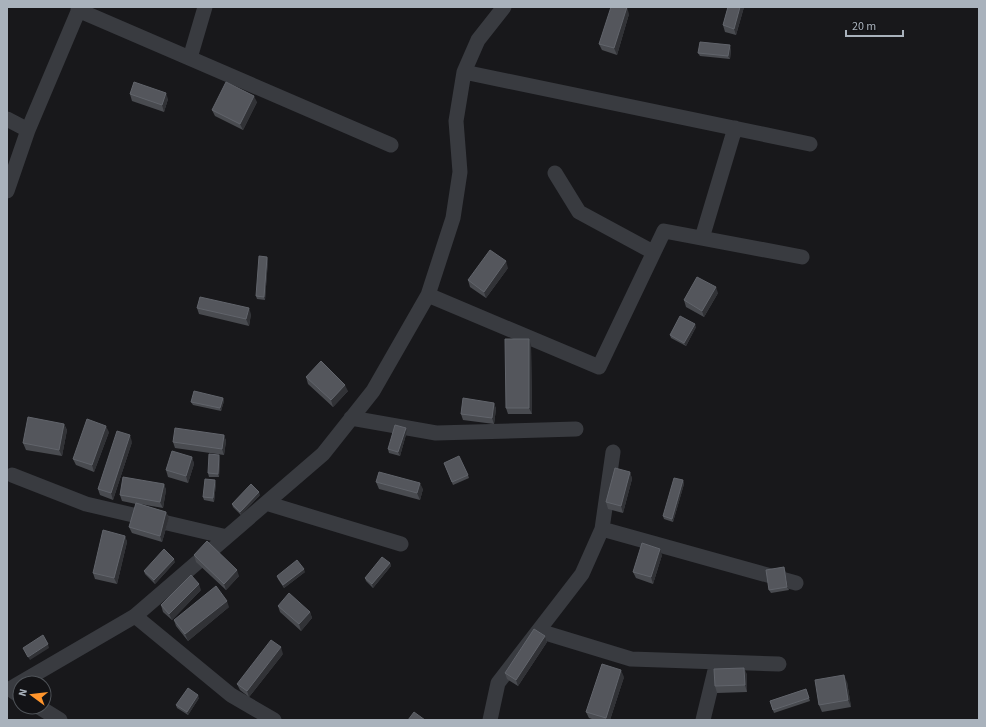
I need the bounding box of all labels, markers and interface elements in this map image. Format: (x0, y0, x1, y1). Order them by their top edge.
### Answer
scale bar (846, 12, 903, 38)
text: 20 m (852, 18, 876, 35)
north arrow (12, 675, 52, 715)
text: N (15, 687, 31, 698)

